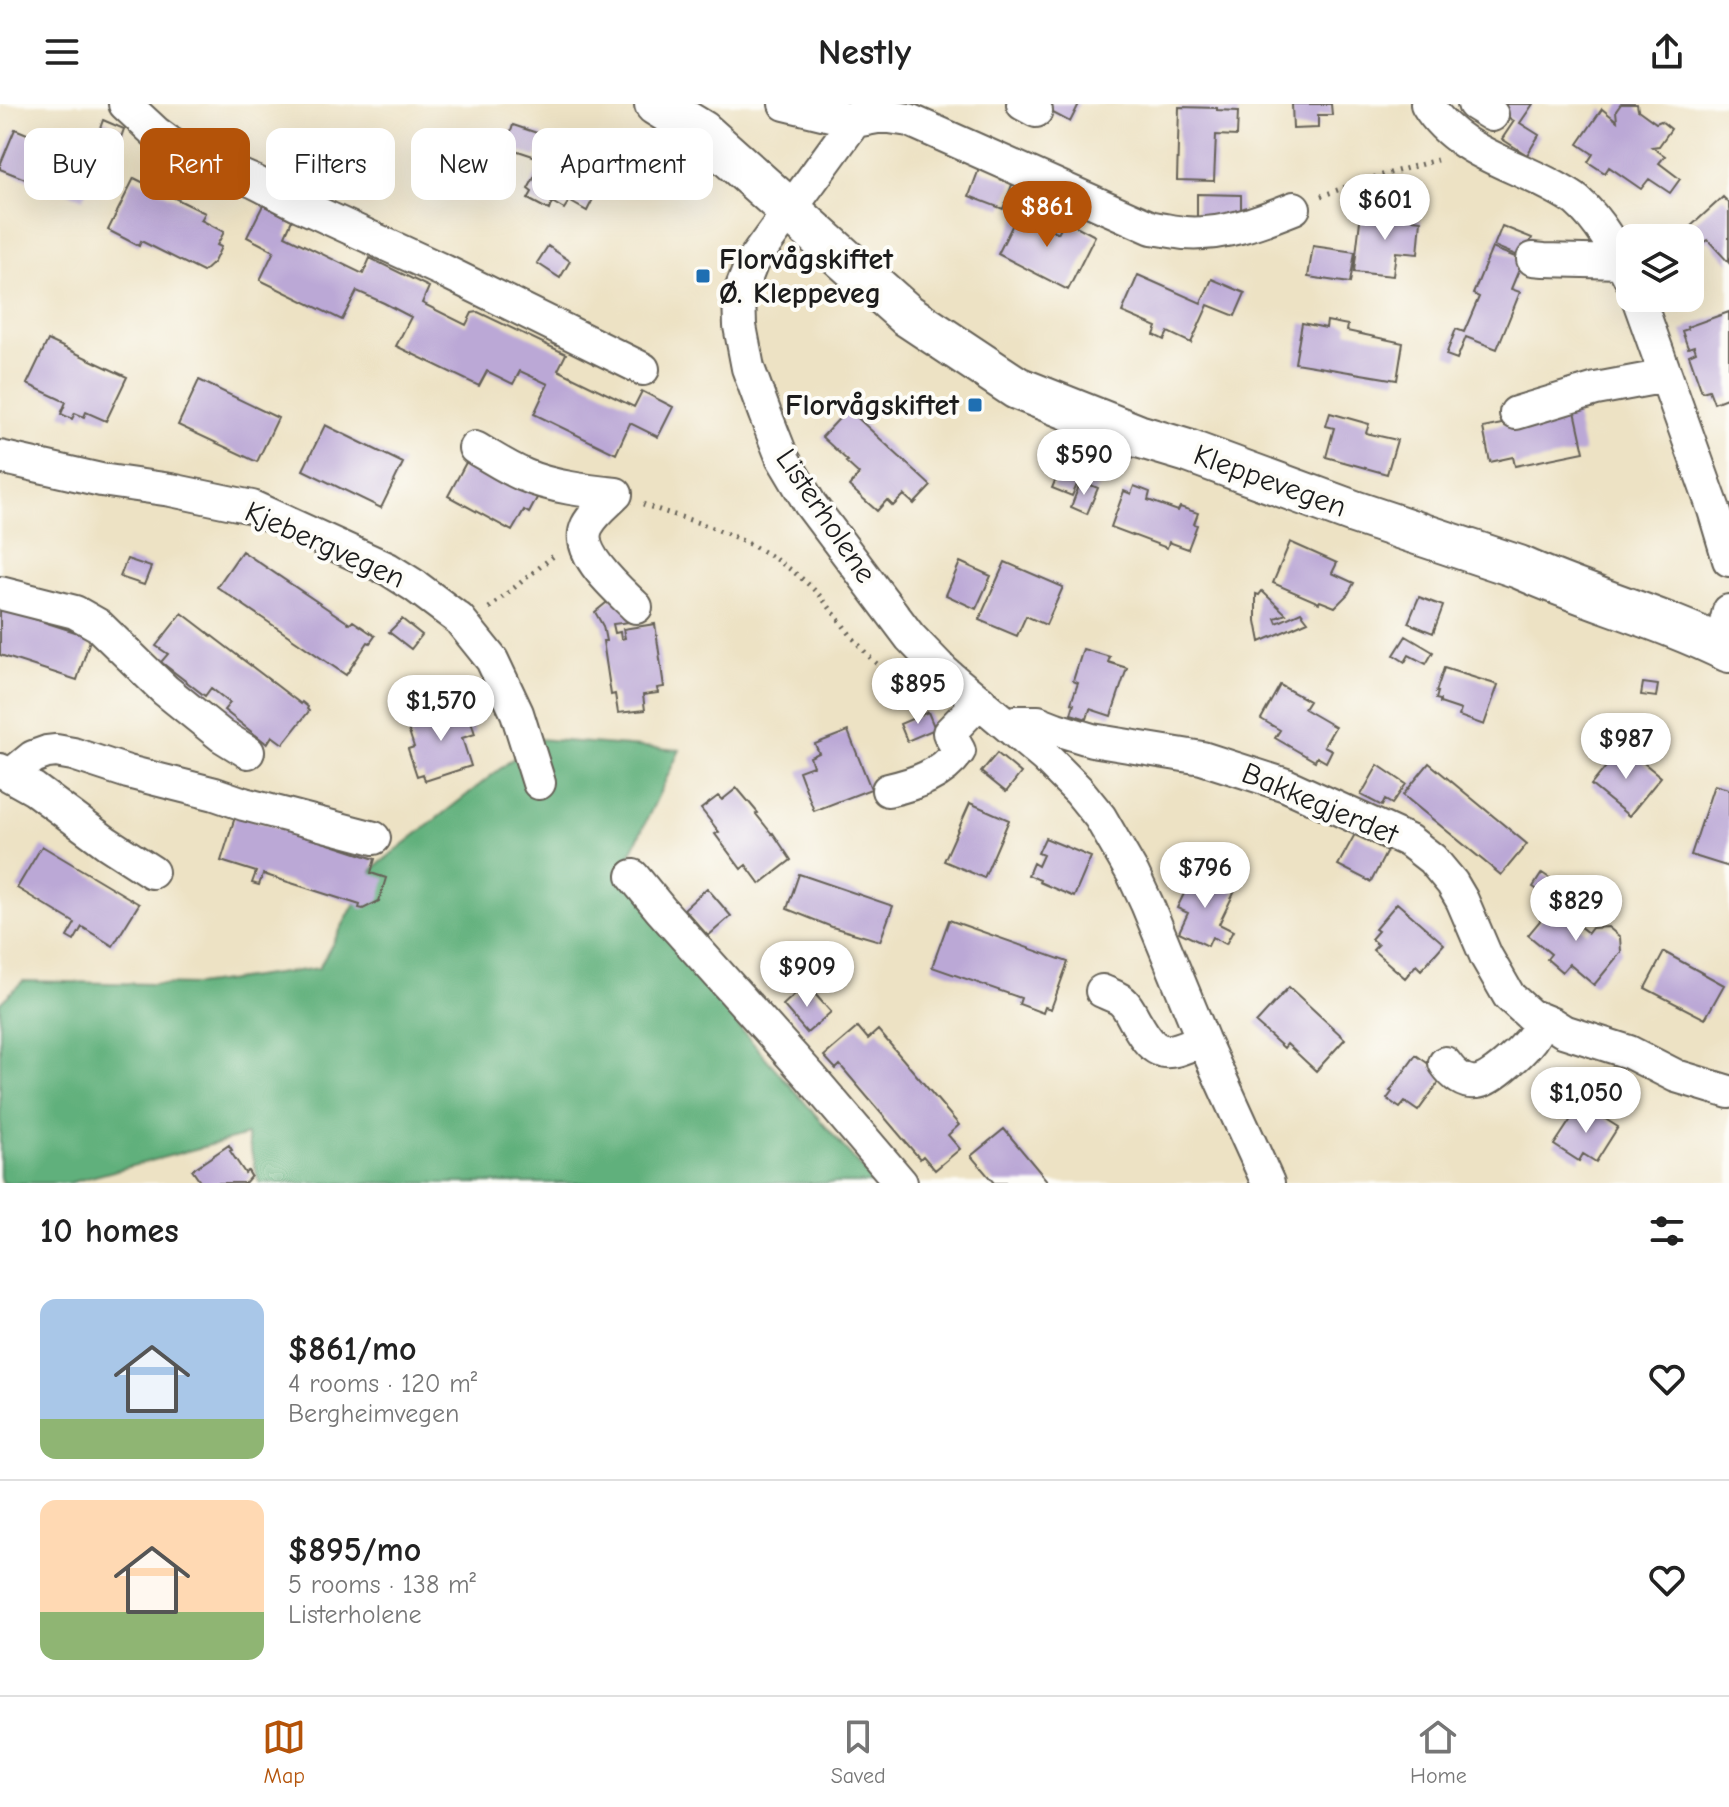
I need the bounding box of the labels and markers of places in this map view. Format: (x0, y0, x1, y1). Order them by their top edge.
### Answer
pin: $601 (1338, 174, 1432, 242)
pin: $861 (1000, 181, 1094, 249)
place label: Florvågskiftet Ø. Kleppeveg (719, 242, 894, 311)
marker: Florvågskiftet Ø. Kleppeveg (694, 267, 712, 285)
place label: Florvågskiftet (785, 388, 960, 423)
marker: Florvågskiftet (966, 396, 984, 414)
pin: $590 (1037, 429, 1131, 497)
pin: $895 (871, 658, 965, 726)
pin: $1,570 (376, 675, 506, 743)
pin: $987 (1579, 713, 1673, 781)
pin: $796 (1158, 842, 1252, 910)
pin: $829 (1529, 875, 1623, 943)
pin: $909 (760, 941, 854, 1009)
pin: $1,050 (1521, 1067, 1651, 1135)

